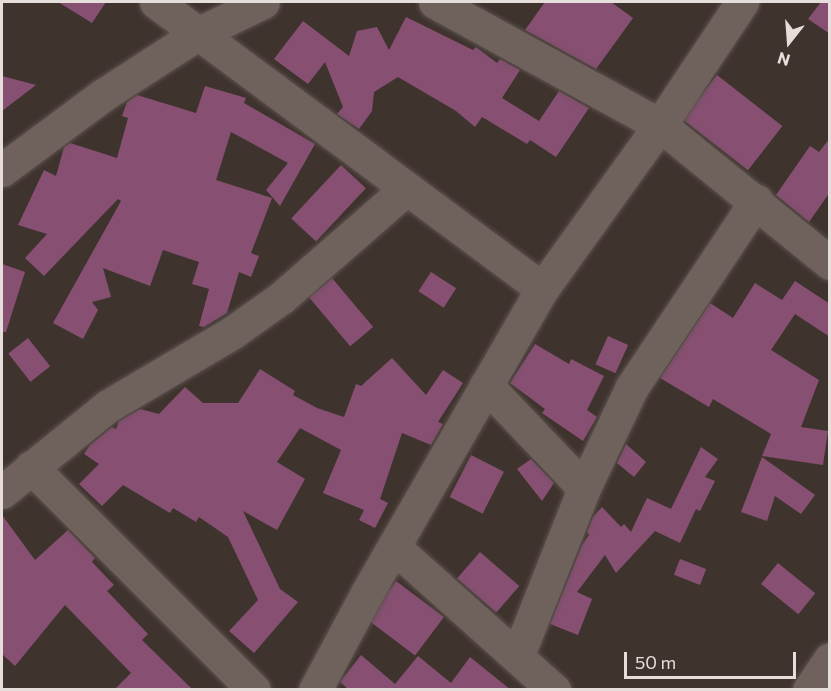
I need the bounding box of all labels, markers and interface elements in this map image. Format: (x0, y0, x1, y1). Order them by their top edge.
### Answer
north arrow (759, 12, 819, 72)
text: N (775, 49, 792, 71)
scale bar (627, 640, 800, 678)
text: 50 m (635, 651, 676, 673)

